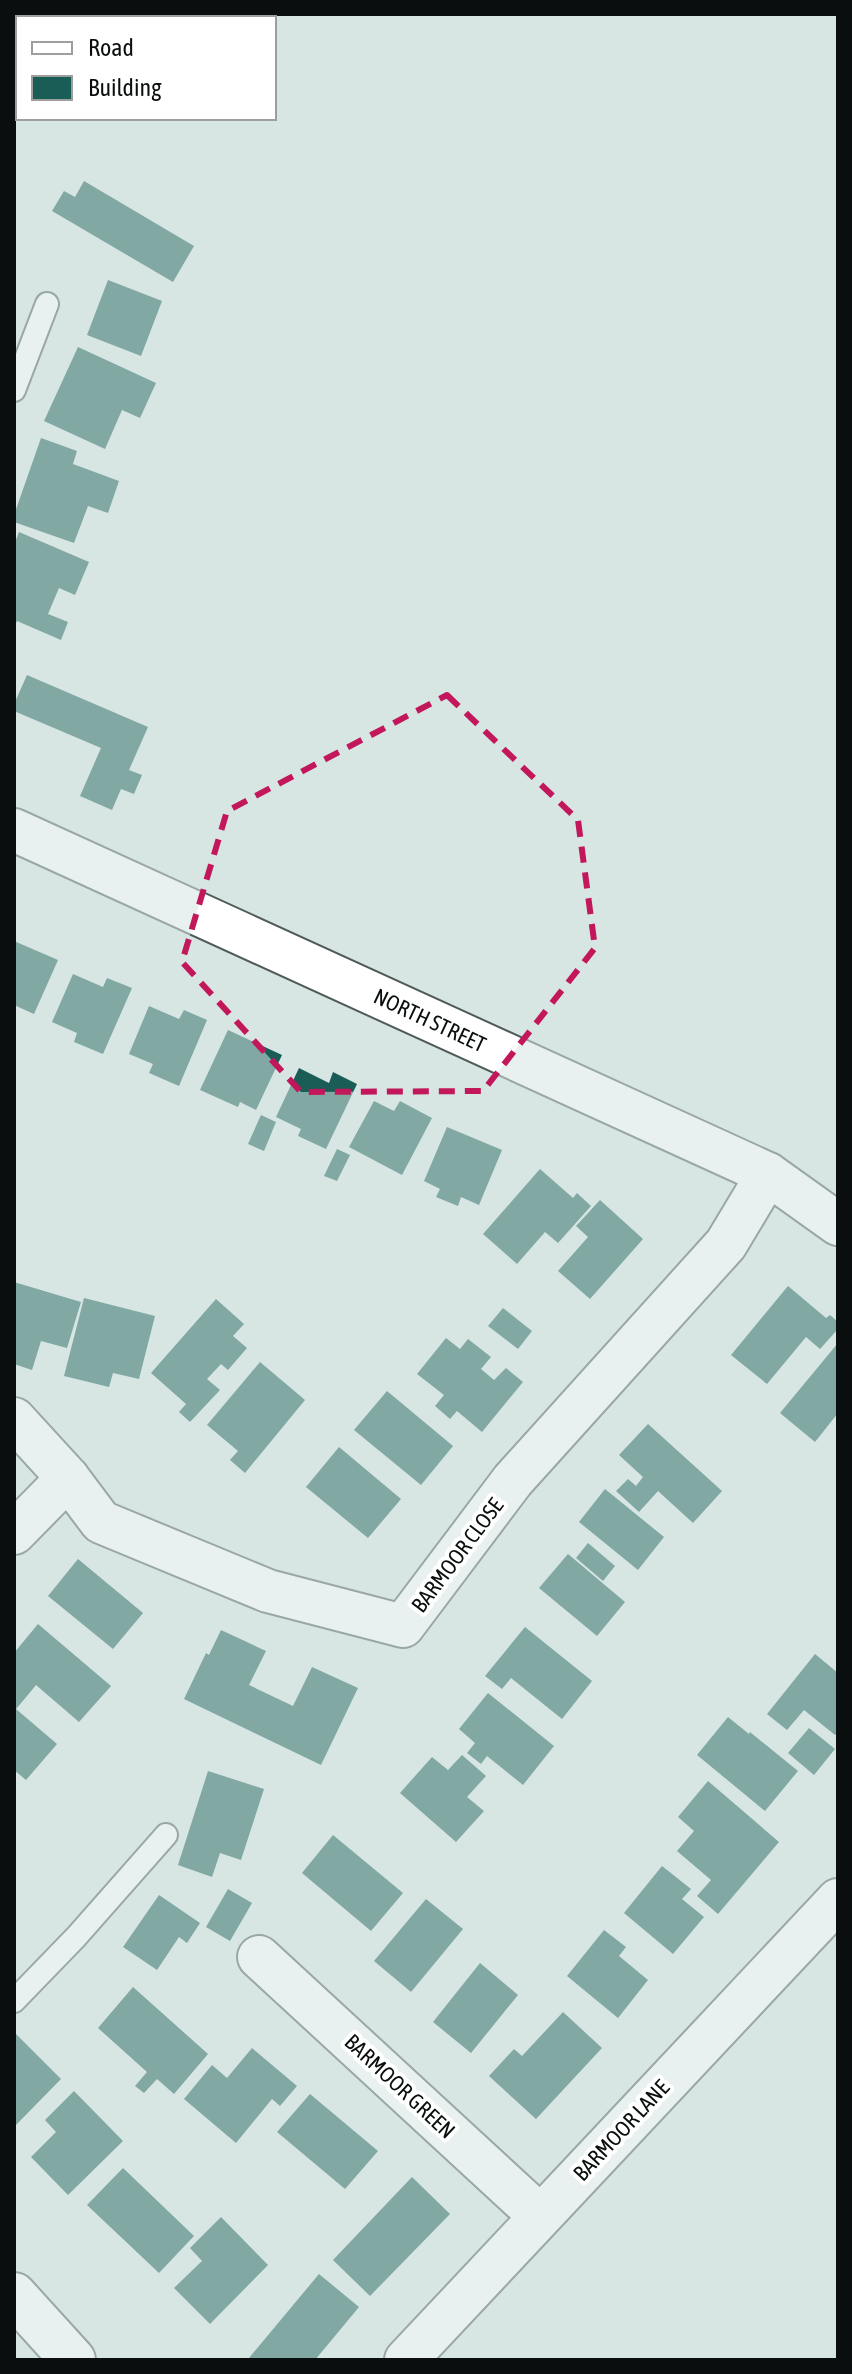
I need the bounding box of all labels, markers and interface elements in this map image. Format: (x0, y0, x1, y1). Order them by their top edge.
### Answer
legend (16, 16, 276, 120)
text: Road (88, 34, 134, 61)
text: Building (88, 74, 162, 101)
street label: NORTH STREET (370, 983, 490, 1057)
street label: BARMOOR CLOSE (406, 1492, 509, 1617)
street label: BARMOOR GREEN (340, 2028, 460, 2144)
street label: BARMOOR LANE (568, 2074, 675, 2186)

